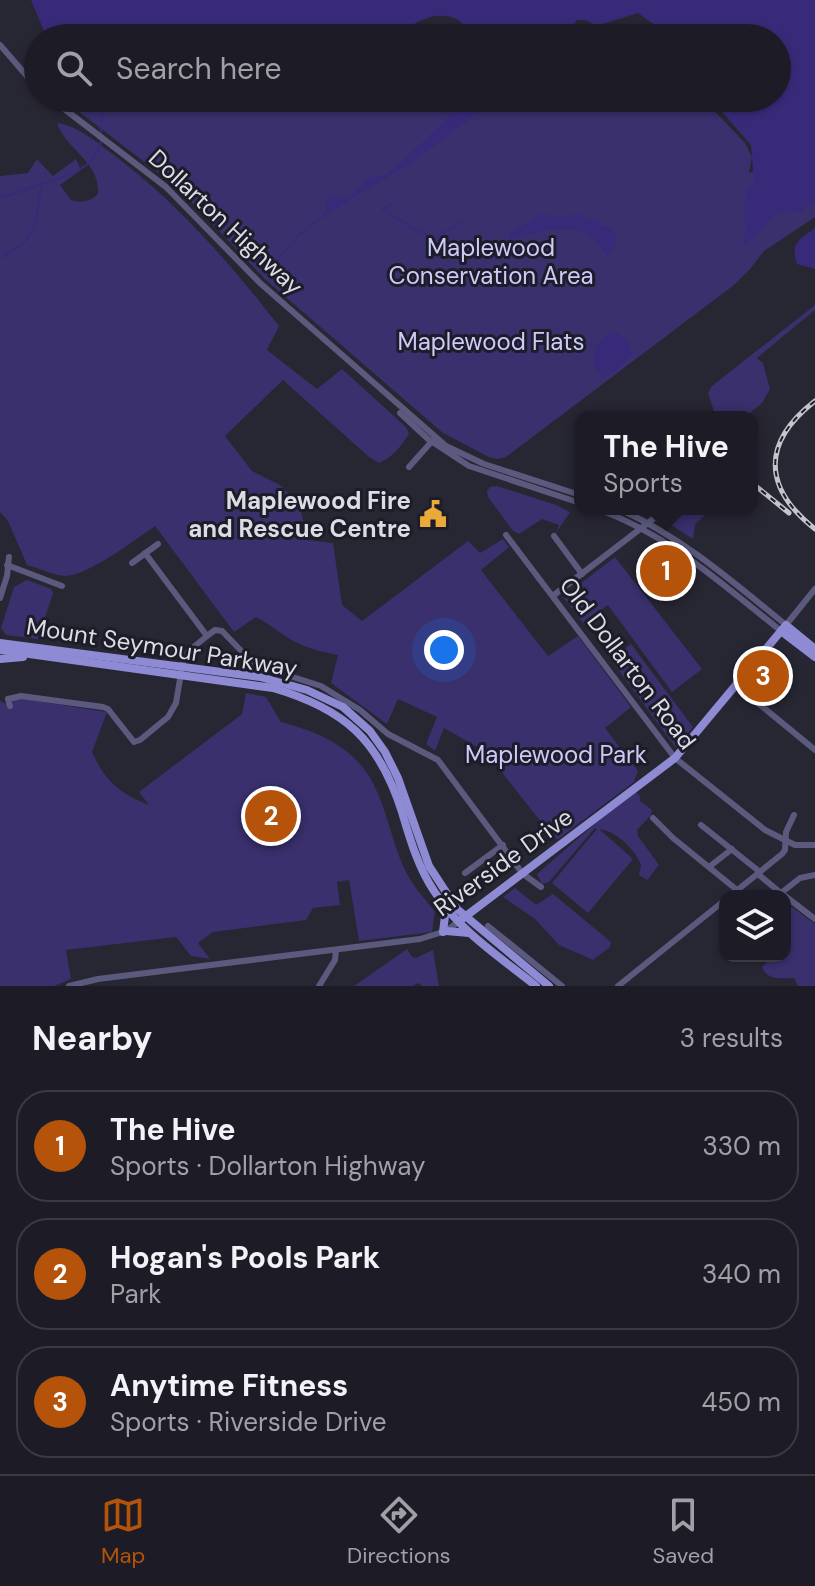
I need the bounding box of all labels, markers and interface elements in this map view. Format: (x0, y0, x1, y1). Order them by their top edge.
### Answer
search box (24, 24, 791, 112)
icon: search (52, 46, 96, 90)
text: Search here (116, 49, 282, 88)
street label: Dollarton Highway (142, 142, 310, 302)
park label: Maplewood Conservation Area (388, 232, 594, 291)
park label: Maplewood Flats (398, 326, 584, 357)
popup (574, 411, 758, 515)
text: The Hive (603, 427, 729, 466)
text: Sports (603, 466, 683, 500)
place label: Maplewood Fire and Rescue Centre (188, 485, 411, 544)
public building icon: Maplewood Fire and Rescue Centre (418, 499, 448, 529)
pin: 1 (640, 541, 692, 601)
street label: Old Dollarton Road (553, 571, 703, 755)
street label: Mount Seymour Parkway (24, 610, 300, 684)
your location (424, 630, 464, 670)
pin: 3 (737, 646, 789, 706)
park label: Maplewood Park (465, 739, 647, 770)
pin: 2 (245, 786, 297, 846)
street label: Riverside Drive (427, 801, 579, 923)
map controls (719, 890, 791, 962)
button: layers (719, 890, 791, 962)
text: Nearby (32, 1016, 152, 1061)
text: 3 results (680, 1021, 783, 1055)
text: The Hive (110, 1110, 236, 1149)
text: 1 (55, 1129, 65, 1163)
text: 330 m (702, 1129, 781, 1163)
text: Sports · Dollarton Highway (110, 1149, 425, 1183)
text: Hogan's Pools Park (110, 1238, 380, 1277)
text: 2 (52, 1257, 68, 1291)
text: 340 m (702, 1257, 781, 1291)
text: Park (110, 1277, 161, 1311)
text: Anytime Fitness (110, 1366, 348, 1405)
text: 3 (52, 1385, 68, 1419)
text: 450 m (701, 1385, 781, 1419)
text: Sports · Riverside Drive (110, 1405, 387, 1439)
tab: Map (101, 1493, 145, 1570)
tab: Directions (347, 1493, 451, 1570)
tab: Saved (652, 1493, 714, 1570)

